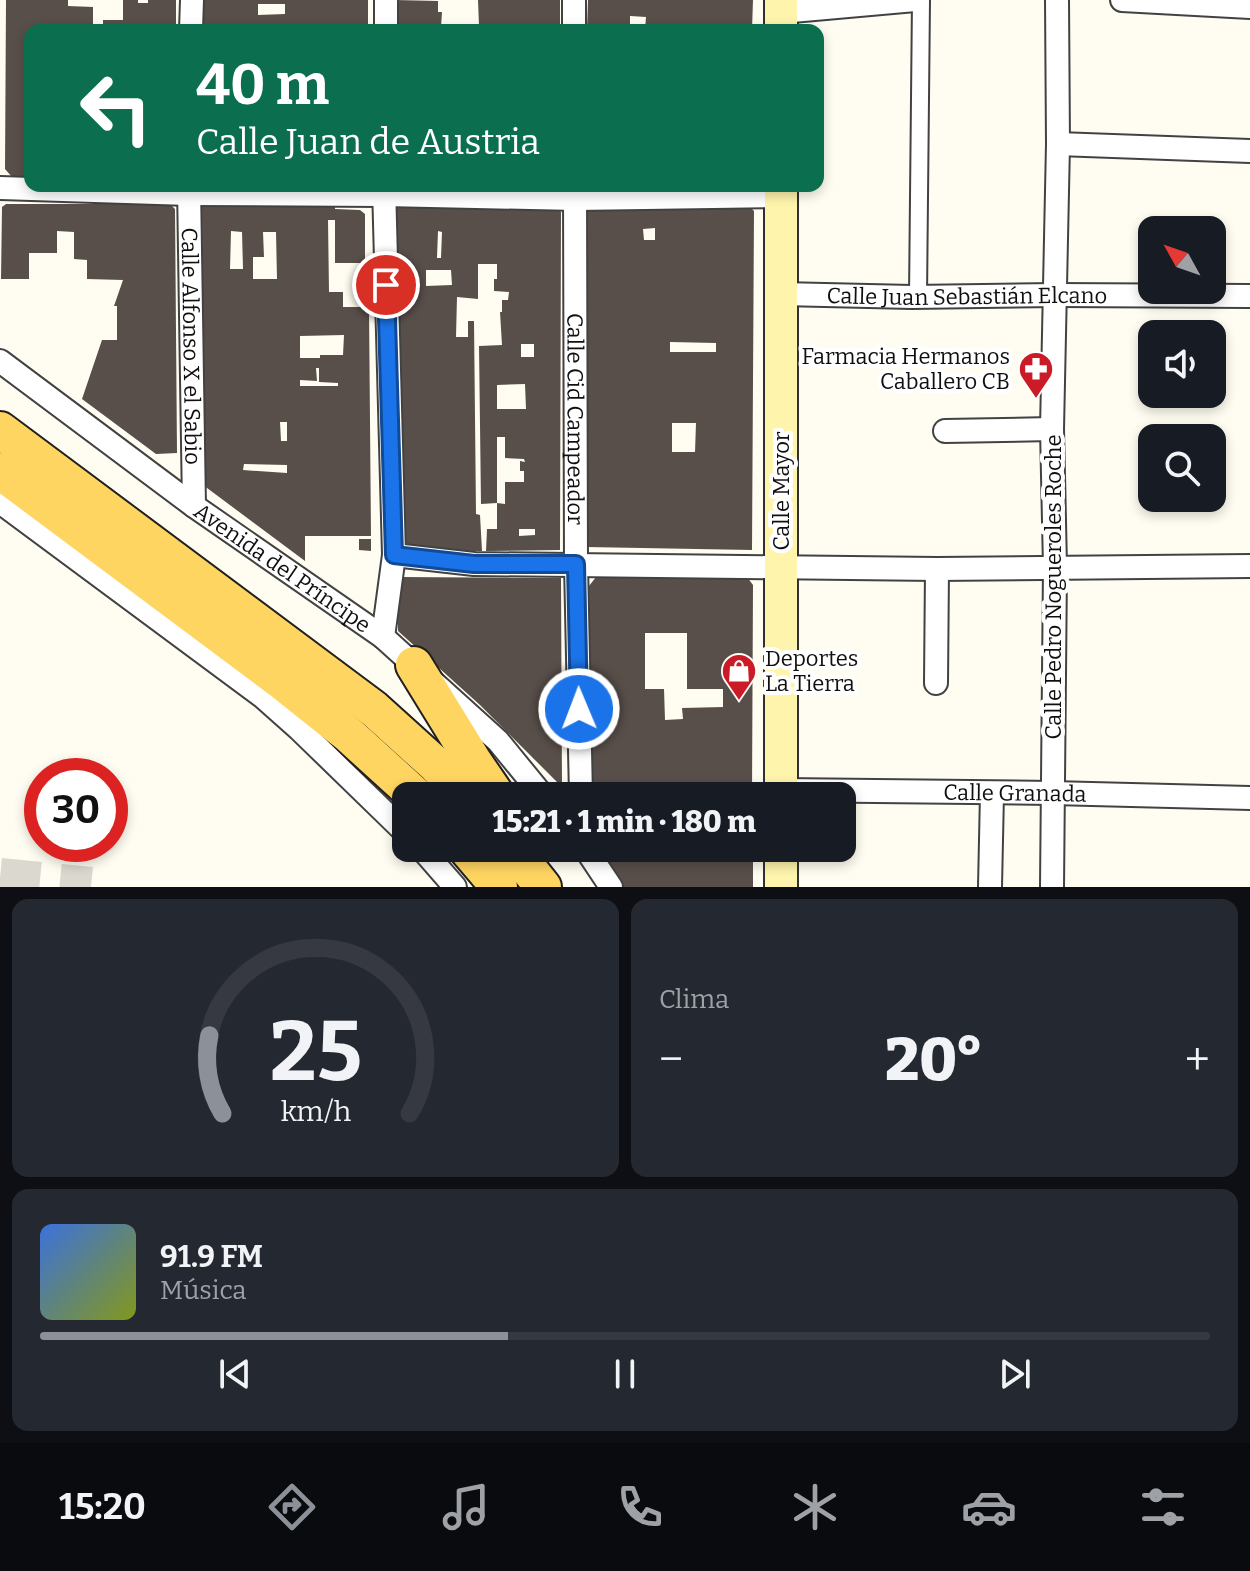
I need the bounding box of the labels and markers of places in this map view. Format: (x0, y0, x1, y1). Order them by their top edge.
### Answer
pin (352, 251, 420, 319)
place label: Farmacia Hermanos Caballero CB (801, 343, 1010, 395)
pharmacy icon: Farmacia Hermanos Caballero CB (1017, 350, 1055, 400)
place label: Deportes La Tierra (765, 645, 858, 697)
shop icon: Deportes La Tierra (720, 652, 758, 702)

